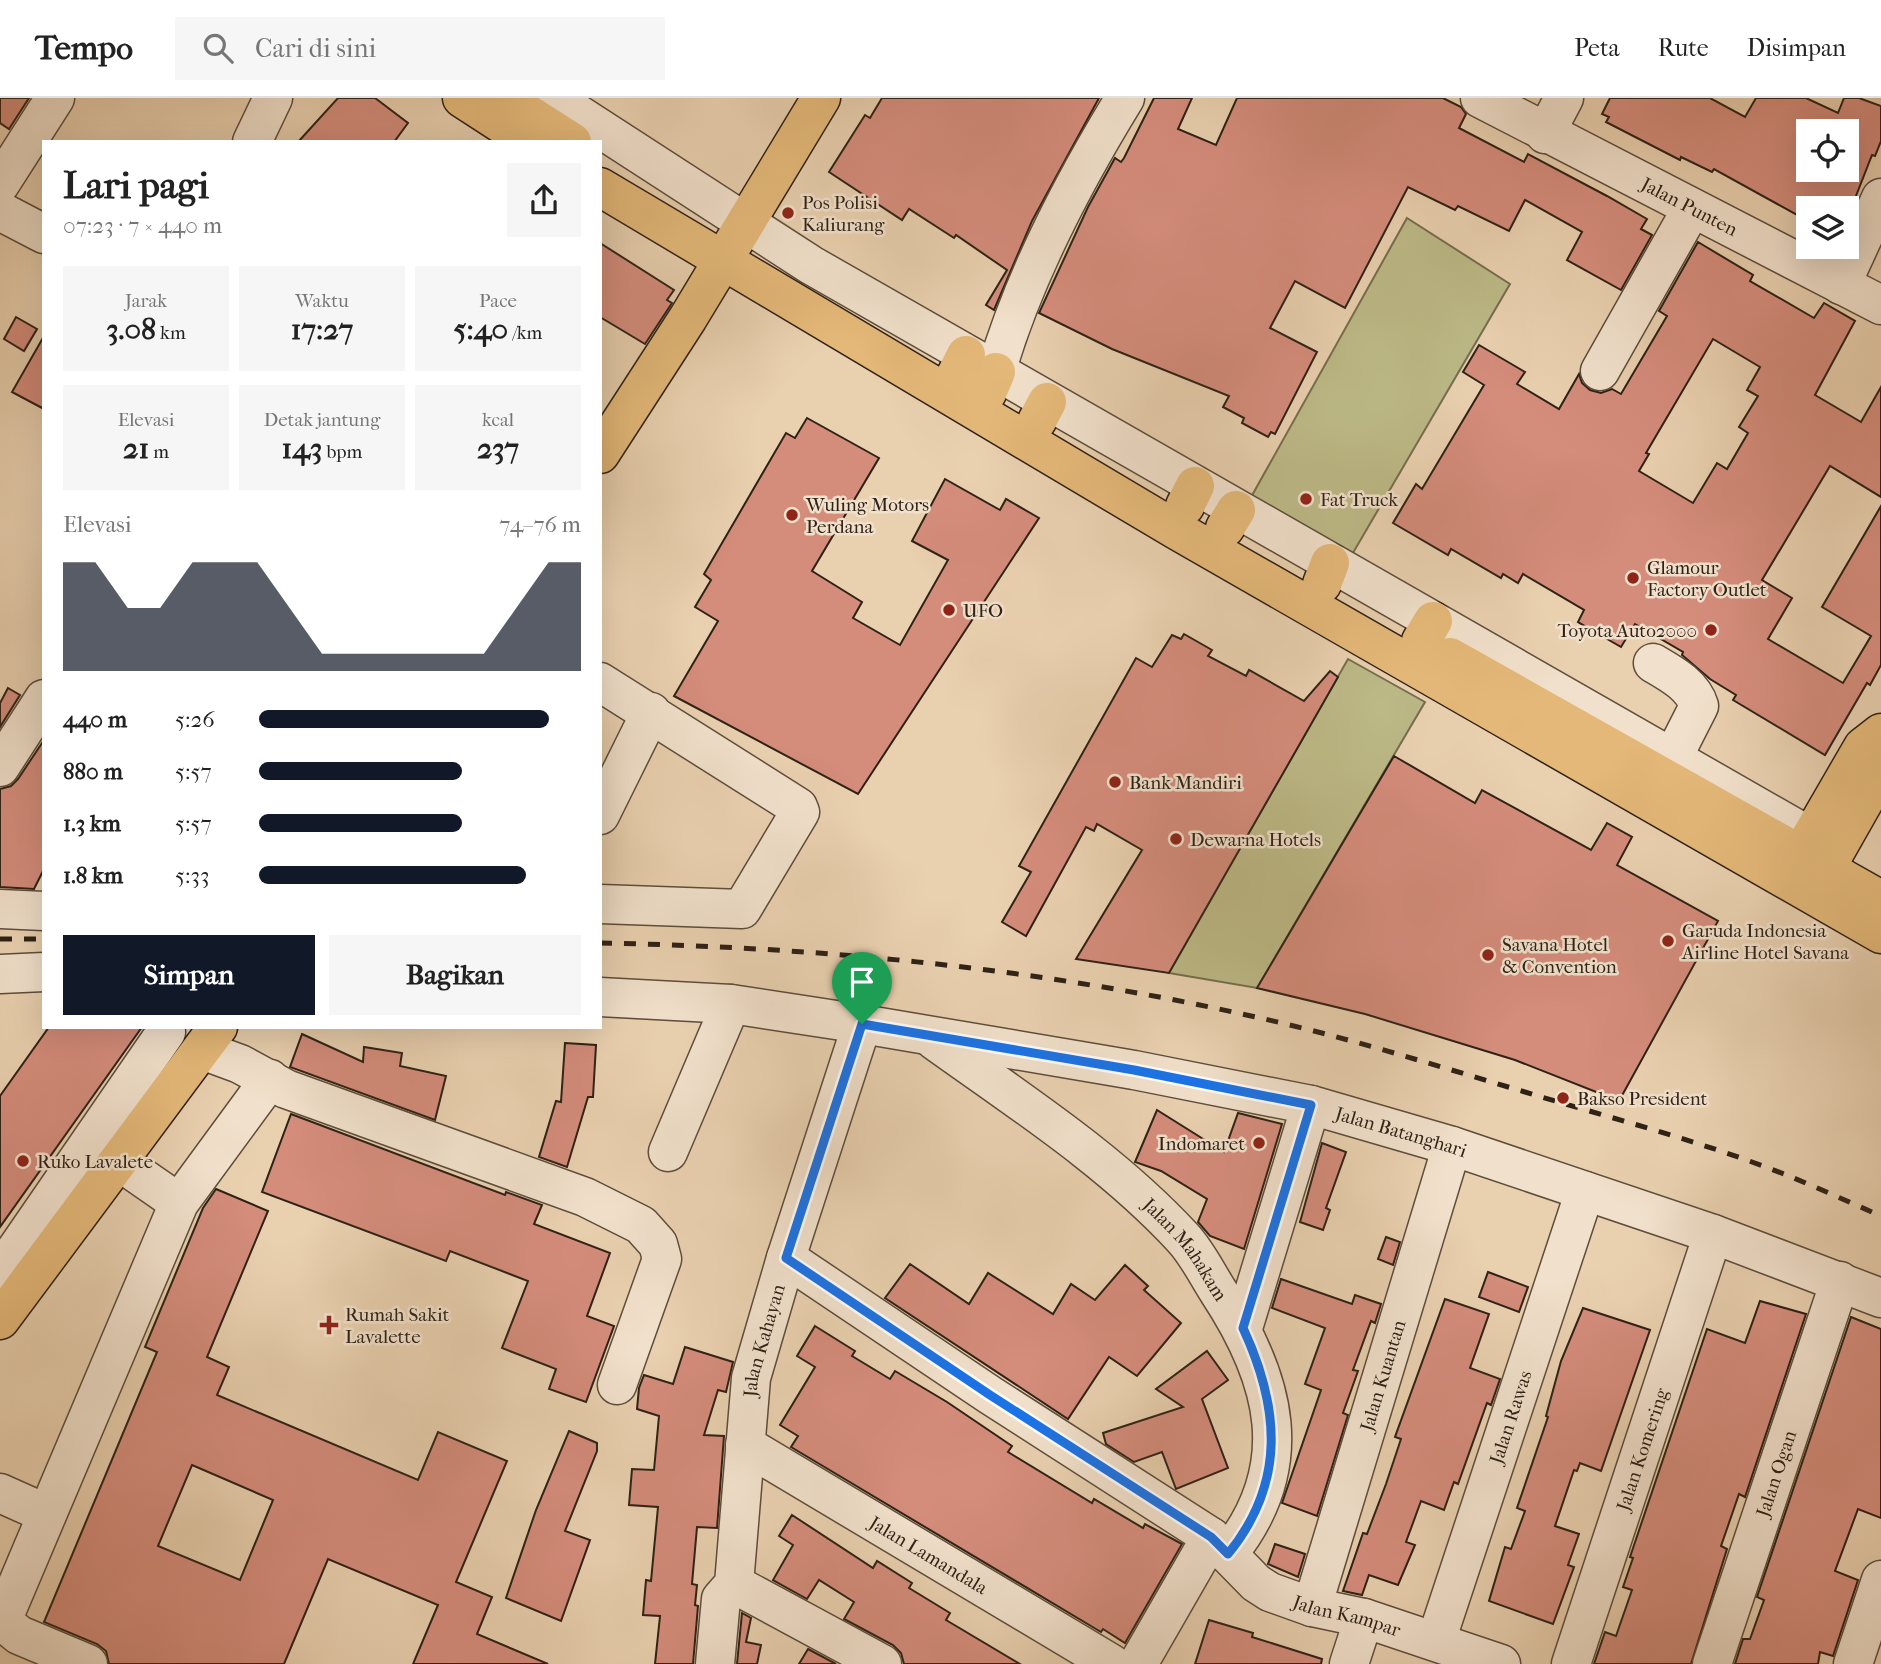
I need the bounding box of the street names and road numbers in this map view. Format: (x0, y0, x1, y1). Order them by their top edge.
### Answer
street label: Jalan Punten (1636, 172, 1741, 241)
street label: Jalan Batanghari (1331, 1102, 1470, 1162)
street label: Jalan Mahakam (1137, 1192, 1231, 1305)
street label: Jalan Kahayan (739, 1282, 790, 1400)
street label: Jalan Kuantan (1355, 1317, 1411, 1436)
street label: Jalan Rawas (1485, 1368, 1537, 1469)
street label: Jalan Komering (1612, 1385, 1674, 1516)
street label: Jalan Ogan (1751, 1428, 1801, 1522)
street label: Jalan Lamandala (863, 1511, 992, 1599)
street label: Jalan Kampar (1288, 1590, 1404, 1642)

